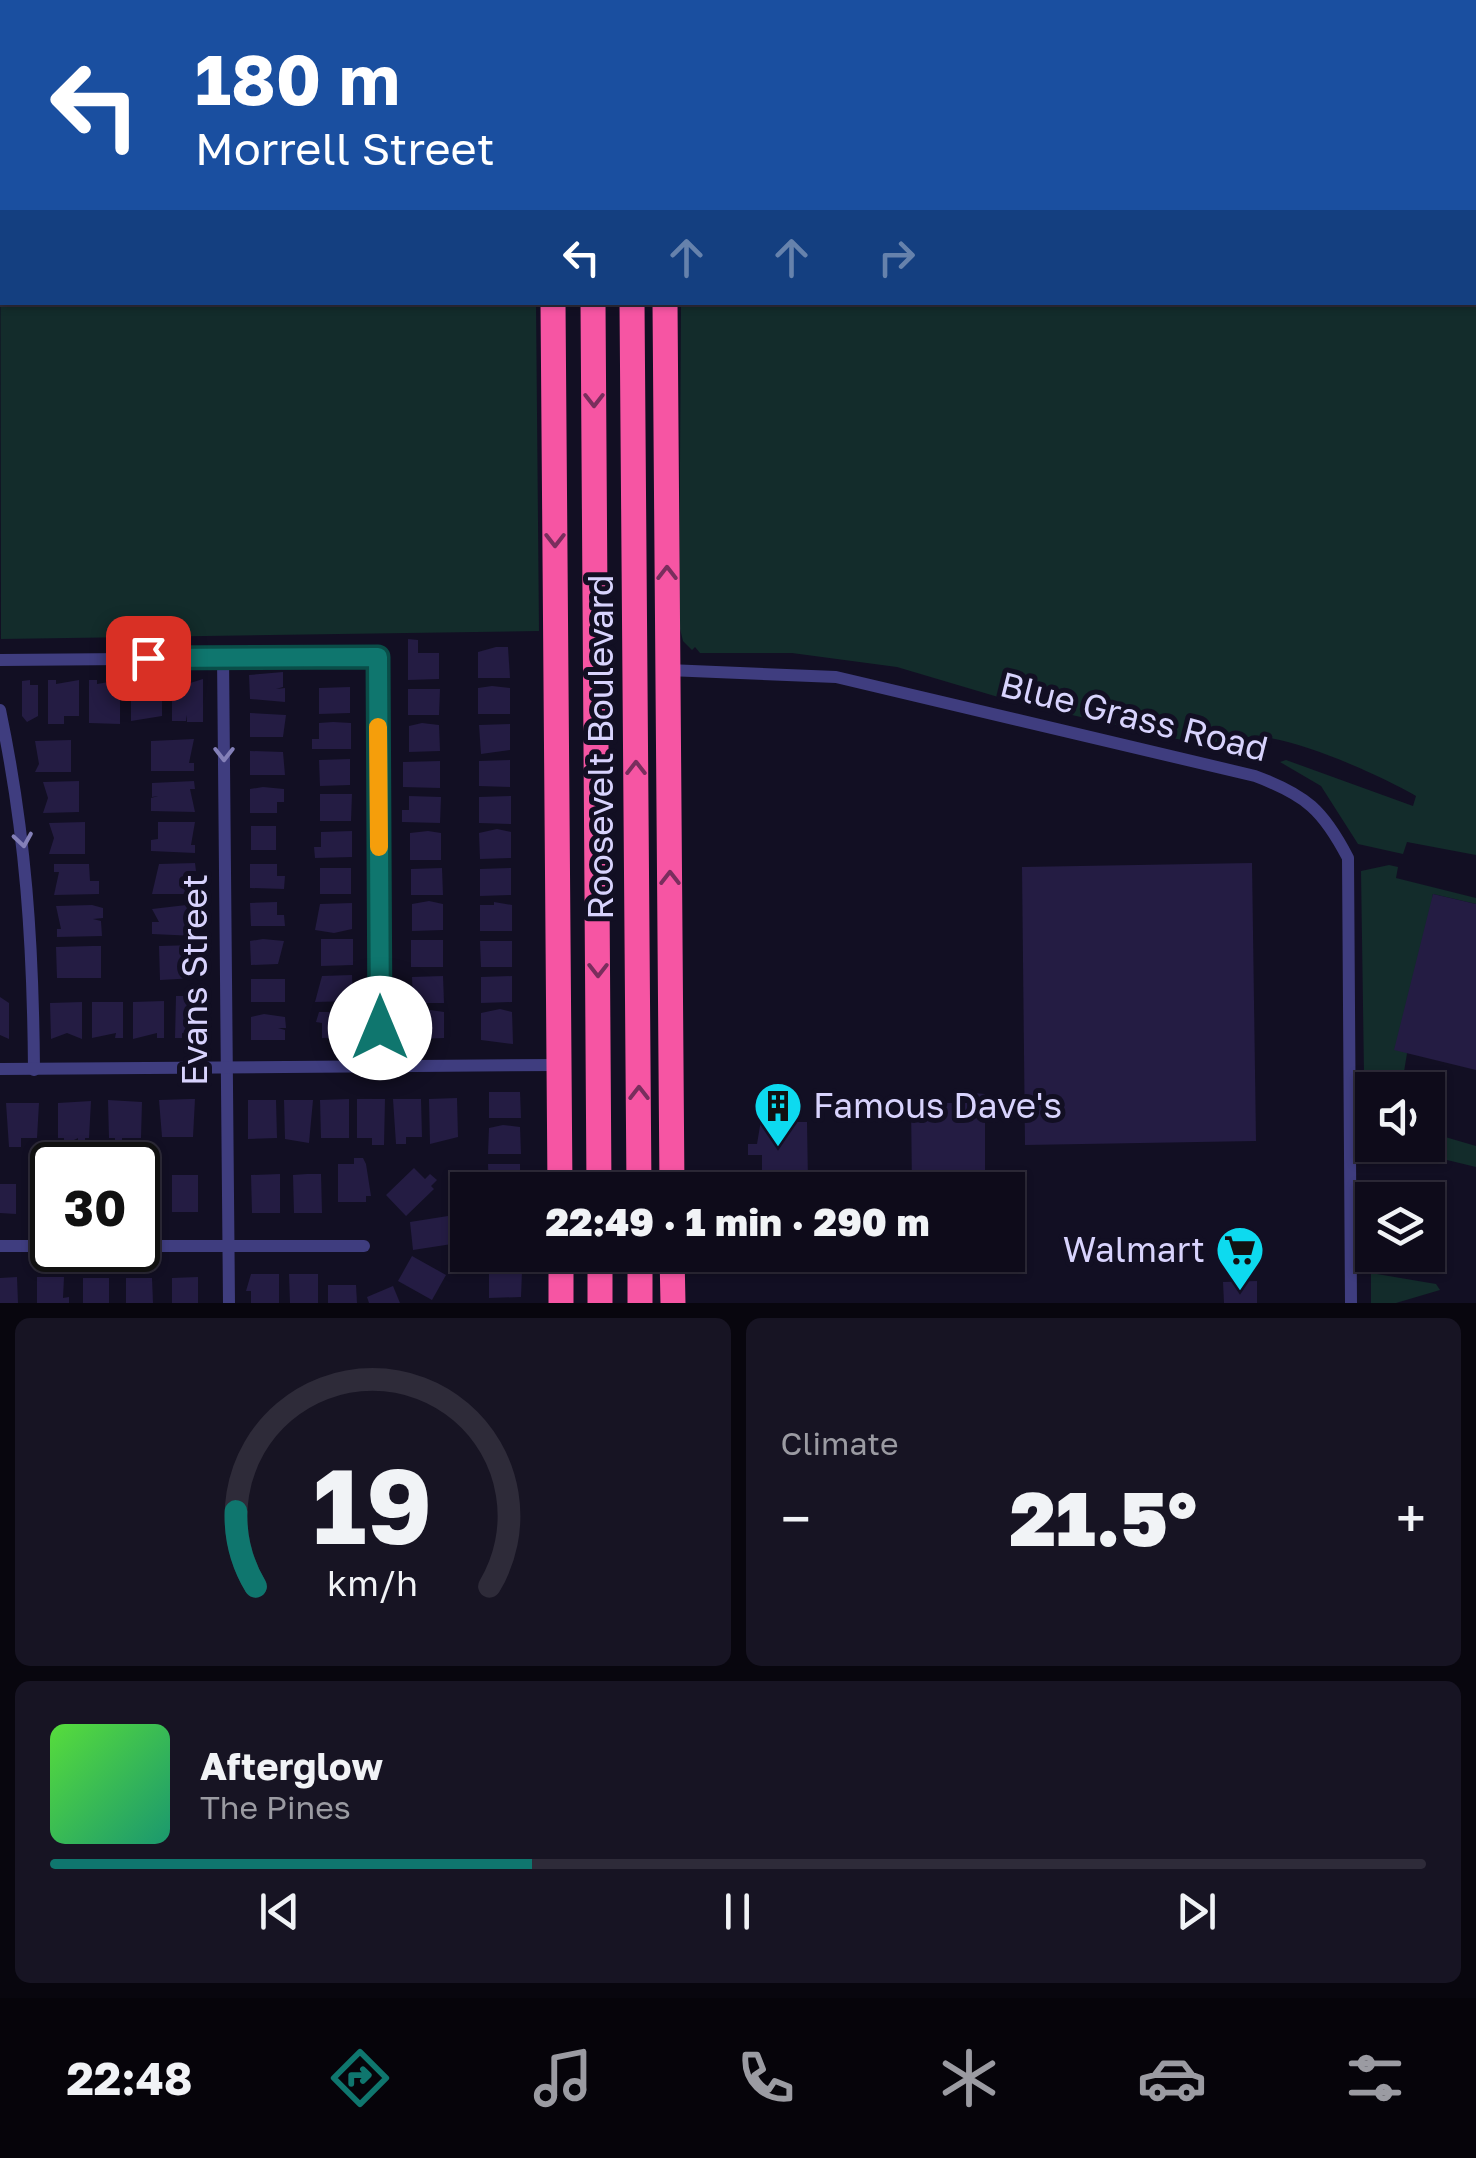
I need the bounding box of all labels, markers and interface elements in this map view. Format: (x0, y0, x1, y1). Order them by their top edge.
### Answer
text: 180 m (195, 36, 400, 120)
icon: left (30, 40, 160, 170)
text: Morrell Street (195, 121, 495, 175)
icon: left (554, 230, 609, 285)
icon: ahead (659, 230, 714, 285)
icon: ahead (764, 230, 819, 285)
icon: right (869, 230, 924, 285)
one-way arrow (583, 392, 604, 408)
one-way arrow (544, 532, 566, 548)
one-way arrow (657, 564, 678, 580)
street label: Roosevelt Boulevard (579, 574, 621, 920)
pin (106, 616, 191, 701)
icon: arrive (121, 631, 176, 686)
street label: Blue Grass Road (996, 662, 1272, 770)
one-way arrow (213, 746, 234, 762)
one-way arrow (625, 759, 647, 774)
one-way arrow (12, 832, 33, 848)
one-way arrow (659, 869, 681, 884)
street label: Evans Street (173, 874, 215, 1086)
one-way arrow (587, 962, 609, 978)
position arrow (328, 976, 432, 1080)
map controls (1355, 1072, 1445, 1272)
button: sound (1355, 1072, 1445, 1162)
building icon: Famous Dave's (752, 1080, 804, 1148)
one-way arrow (628, 1084, 650, 1100)
place label: Famous Dave's (813, 1084, 1062, 1126)
speed limit sign: 30 (30, 1142, 160, 1272)
button: layers (1355, 1182, 1445, 1272)
text: 22:49 · 1 min · 290 m (546, 1199, 930, 1244)
supermarket icon: Walmart (1214, 1224, 1266, 1292)
place label: Walmart (1063, 1228, 1205, 1270)
text: Climate (781, 1424, 899, 1462)
text: 19 (313, 1442, 433, 1567)
text: 21.5° (1010, 1472, 1197, 1563)
text: − (781, 1485, 811, 1551)
text: + (1396, 1485, 1426, 1551)
text: km/h (327, 1561, 418, 1604)
text: Afterglow (200, 1743, 383, 1788)
text: The Pines (200, 1788, 351, 1826)
icon: previous (252, 1884, 307, 1939)
icon: pause (710, 1884, 765, 1939)
icon: next (1169, 1884, 1224, 1939)
icon: directions (325, 2043, 395, 2113)
icon: music (528, 2043, 598, 2113)
icon: phone (731, 2043, 801, 2113)
icon: climate (934, 2043, 1004, 2113)
icon: car (1137, 2043, 1207, 2113)
icon: filters (1340, 2043, 1410, 2113)
text: 22:48 (66, 2051, 193, 2105)

